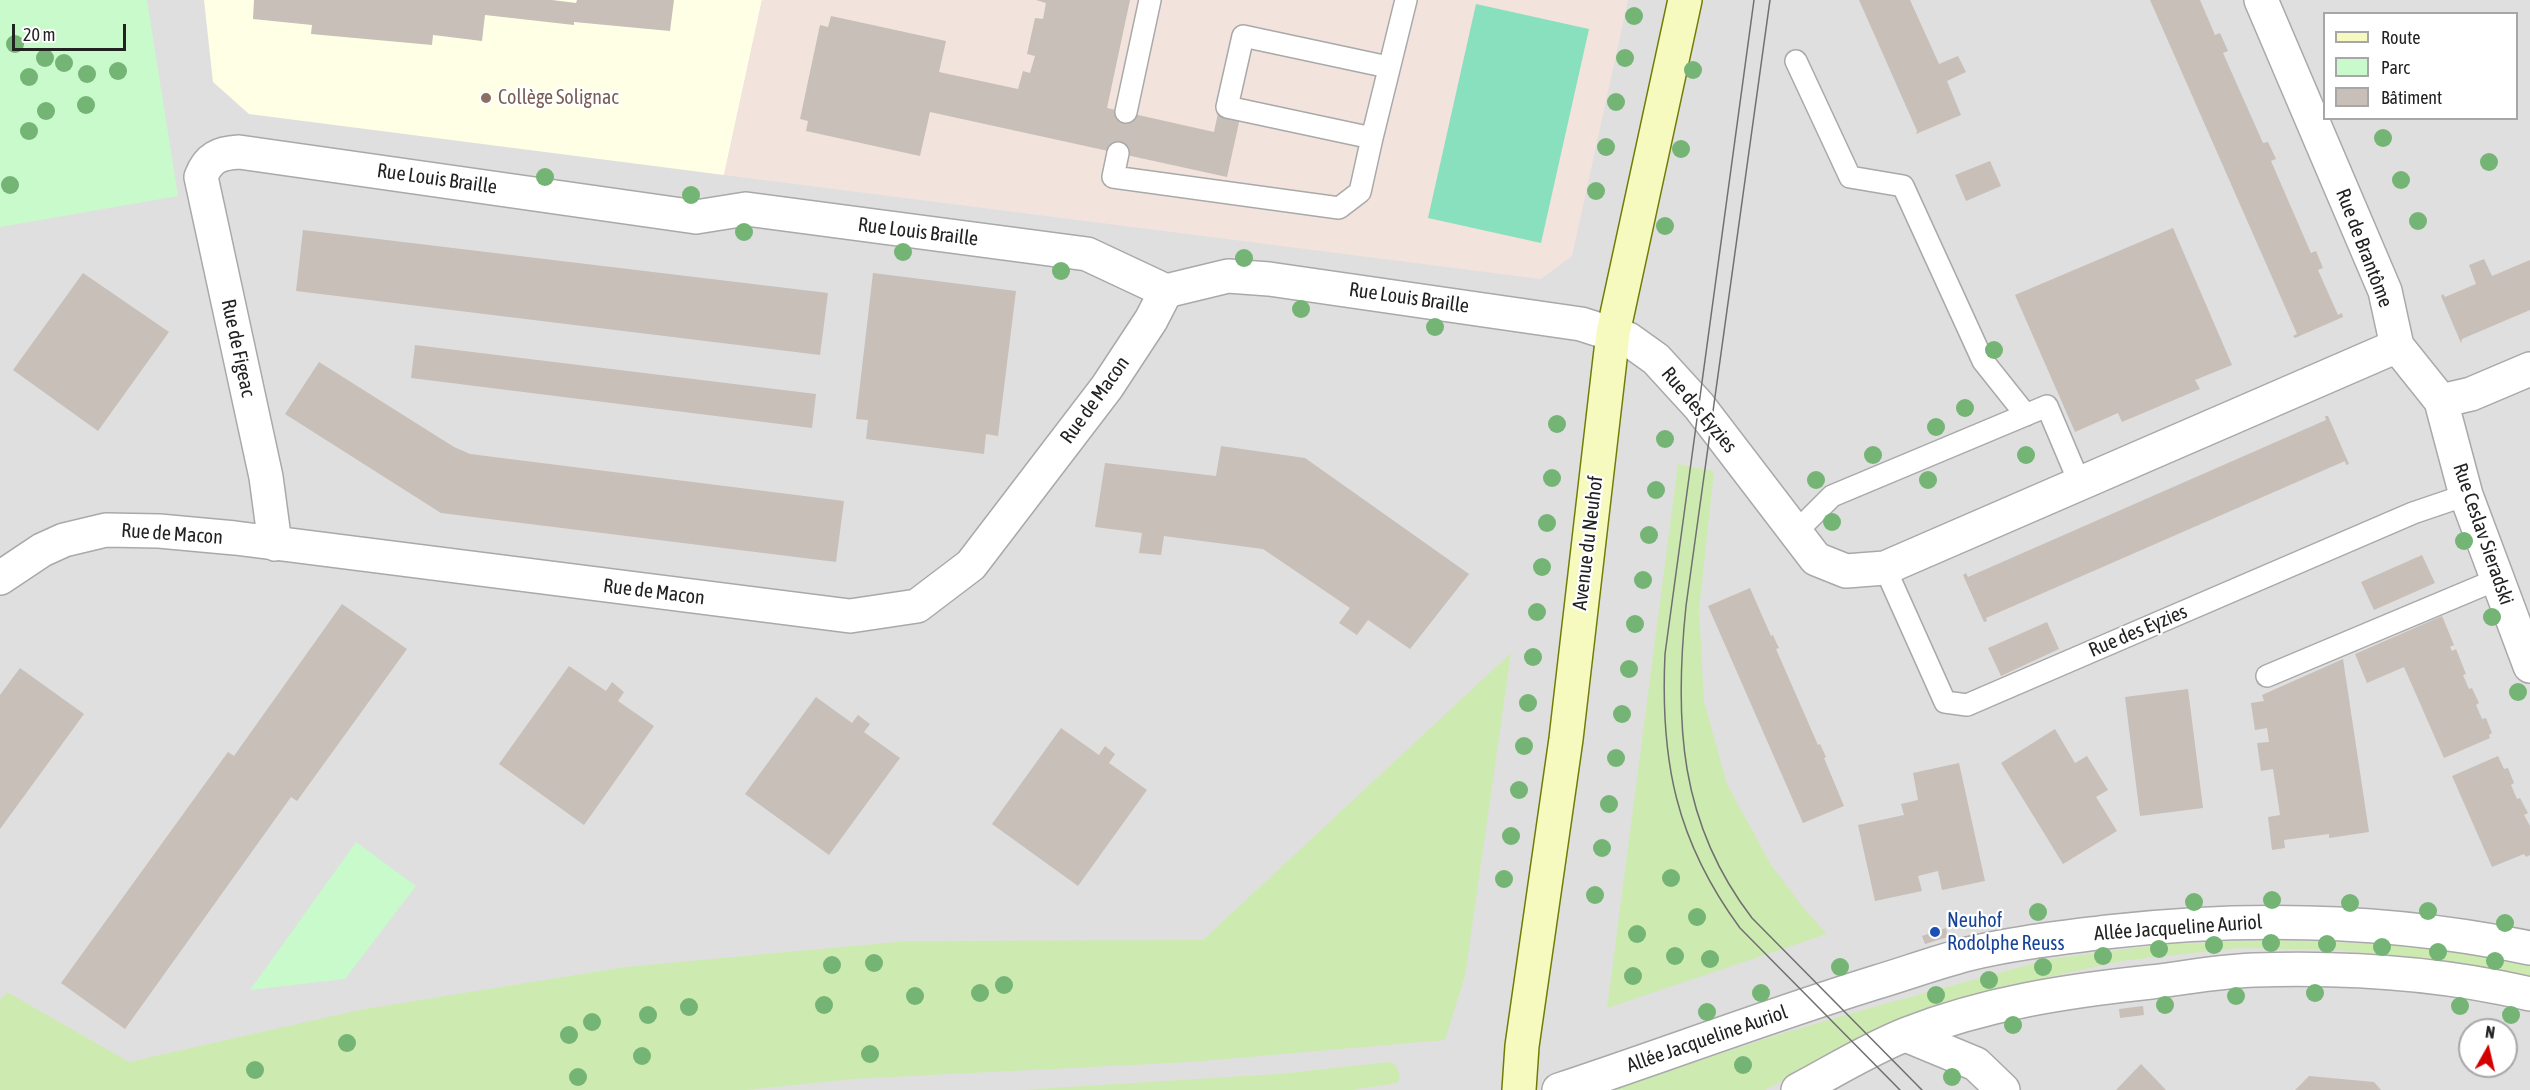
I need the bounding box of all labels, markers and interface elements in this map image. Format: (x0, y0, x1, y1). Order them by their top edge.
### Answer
scale bar (15, 12, 129, 50)
legend (2323, 12, 2518, 120)
text: 20 m (23, 24, 55, 45)
text: Route (2381, 27, 2420, 48)
text: Parc (2381, 57, 2410, 78)
place label: Collège Solignac (498, 86, 619, 110)
text: Bâtiment (2381, 87, 2442, 108)
marker: Collège Solignac (479, 91, 493, 105)
street label: Rue Louis Braille (375, 159, 499, 199)
street label: Rue de Brantôme (2330, 185, 2398, 311)
street label: Rue Louis Braille (856, 213, 980, 251)
street label: Rue Louis Braille (1347, 278, 1471, 318)
street label: Rue de Figeac (216, 297, 260, 399)
street label: Rue de Macon (1055, 352, 1135, 448)
street label: Rue des Eyzies (1656, 362, 1742, 458)
street label: Rue Ceslav Sieradski (2447, 460, 2519, 608)
street label: Avenue du Neuhof (1568, 474, 1608, 612)
street label: Rue de Macon (120, 518, 224, 550)
street label: Rue de Macon (602, 574, 706, 610)
street label: Rue des Eyzies (2085, 600, 2191, 662)
place label: Neuhof Rodolphe Reuss (1947, 909, 2064, 956)
street label: Allée Jacqueline Auriol (2093, 910, 2263, 946)
marker: Neuhof Rodolphe Reuss (1928, 925, 1942, 939)
street label: Allée Jacqueline Auriol (1623, 1000, 1791, 1078)
north arrow (2458, 1018, 2518, 1078)
text: N (2484, 1023, 2496, 1042)

